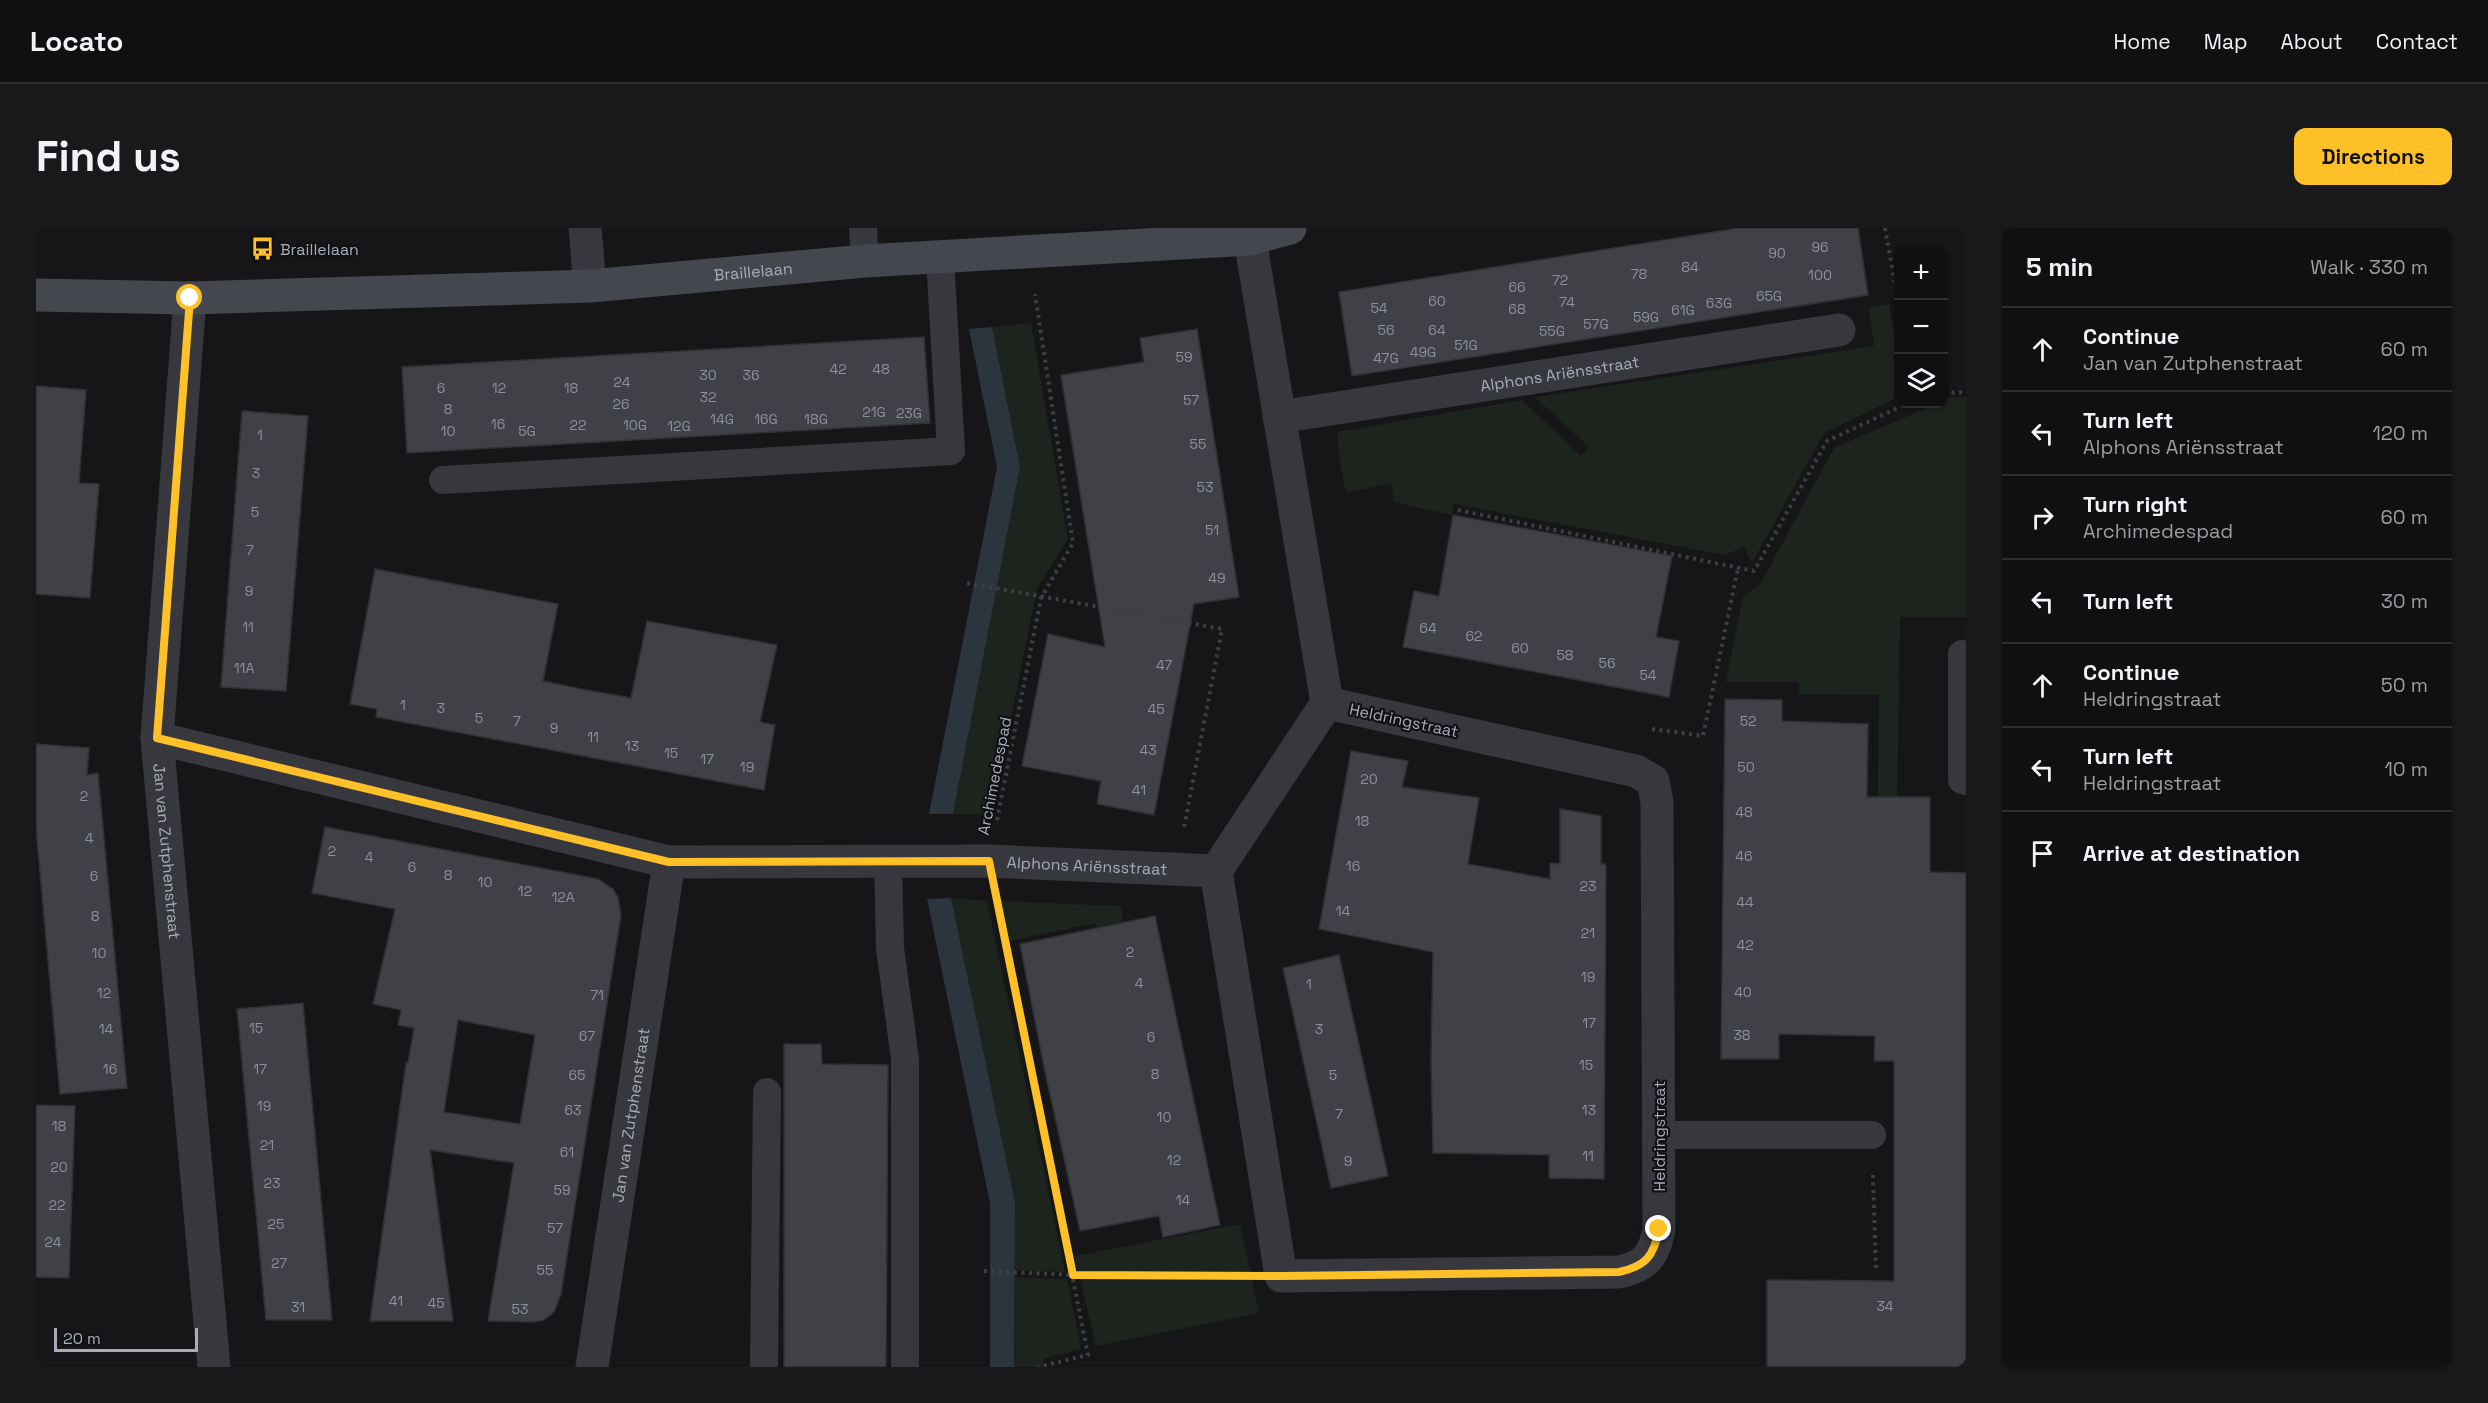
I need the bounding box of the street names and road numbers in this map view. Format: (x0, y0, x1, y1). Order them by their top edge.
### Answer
street label: Braillelaan (713, 258, 793, 286)
street label: Alphons Ariënsstraat (1479, 351, 1641, 397)
street label: Heldringstraat (1347, 699, 1460, 742)
street label: Archimedespad (973, 715, 1016, 837)
street label: Jan van Zutphenstraat (148, 763, 185, 940)
street label: Alphons Ariënsstraat (1006, 852, 1168, 880)
street label: Jan van Zutphenstraat (607, 1026, 655, 1204)
street label: Heldringstraat (1649, 1081, 1670, 1191)

